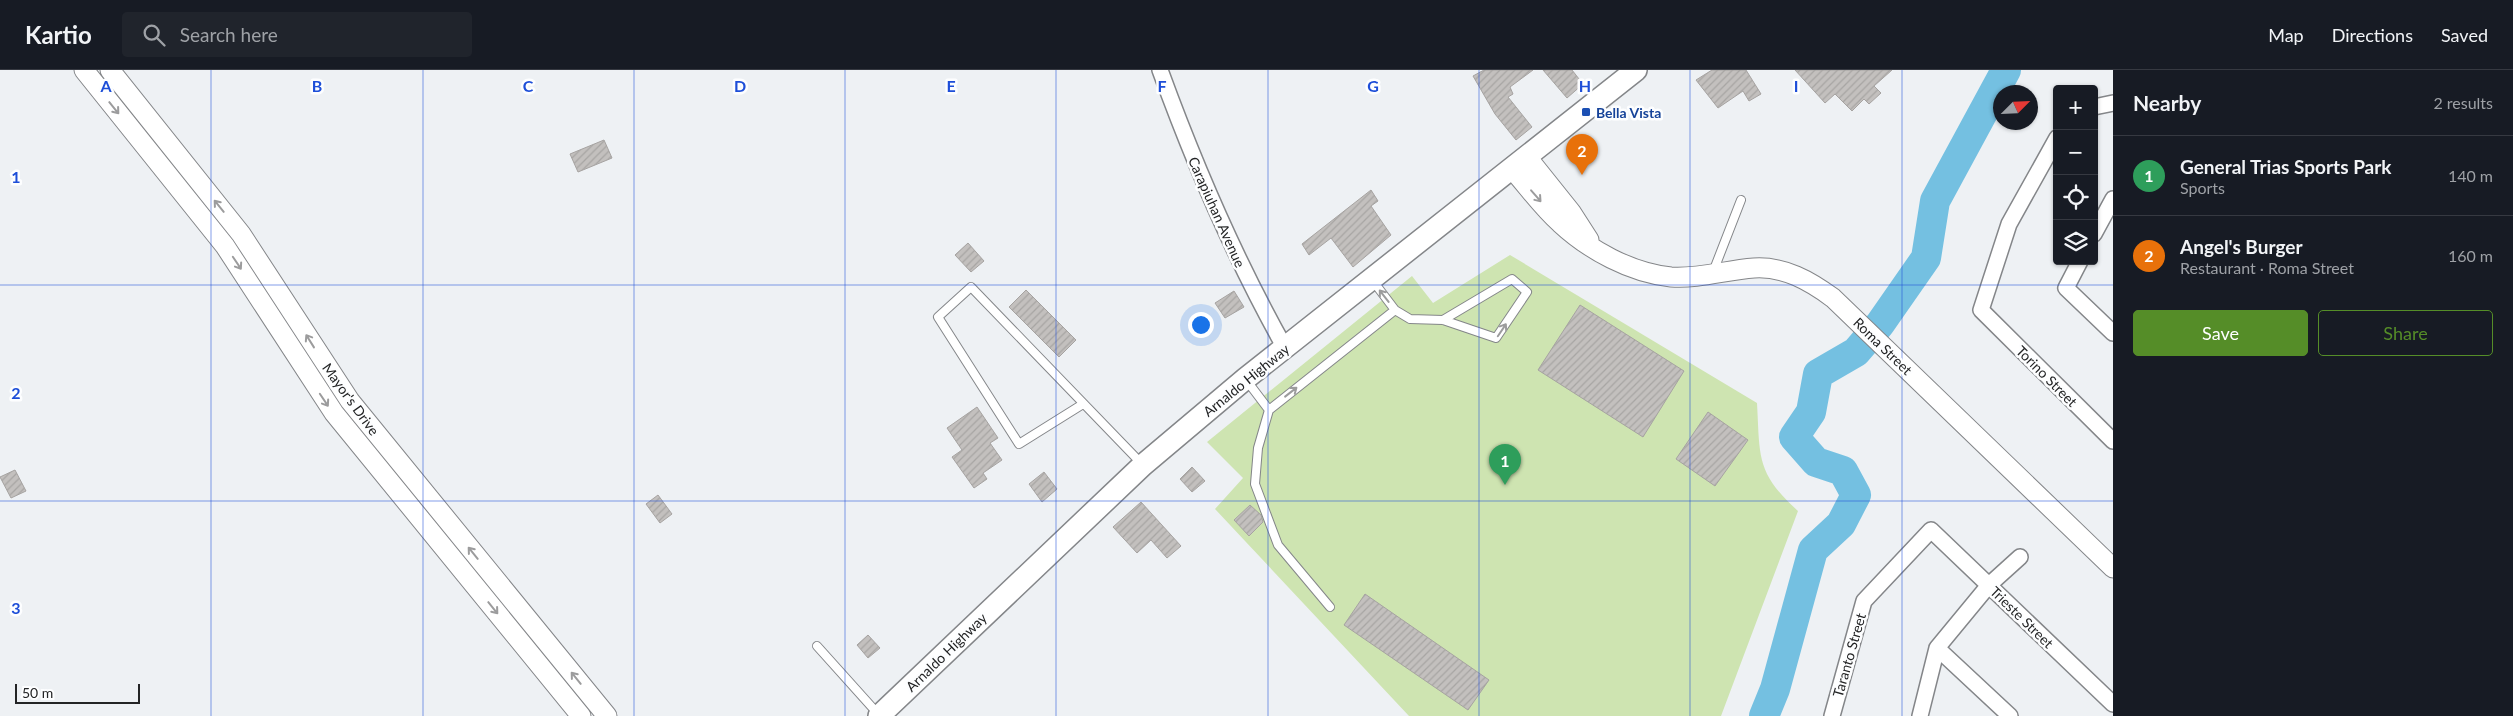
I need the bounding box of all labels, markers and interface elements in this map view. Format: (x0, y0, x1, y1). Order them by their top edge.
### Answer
search box (122, 12, 472, 57)
text: Kartio (25, 20, 92, 49)
icon: search (140, 21, 168, 49)
text: Search here (180, 23, 278, 46)
text: Map (2268, 24, 2304, 46)
text: Directions (2332, 24, 2413, 46)
text: Saved (2441, 24, 2488, 46)
text: A (99, 76, 112, 95)
text: B (312, 76, 322, 95)
text: C (523, 76, 534, 95)
text: D (734, 76, 746, 95)
text: E (946, 76, 956, 95)
text: F (1157, 76, 1167, 95)
text: G (1367, 76, 1379, 95)
text: H (1579, 76, 1591, 95)
text: I (1794, 76, 1798, 95)
north arrow (1993, 85, 2038, 130)
map controls (2053, 85, 2098, 265)
button: + (2053, 85, 2098, 130)
text: Nearby (2133, 90, 2201, 115)
text: 2 results (2433, 93, 2493, 112)
one-way arrow (109, 101, 120, 114)
place label: Bella Vista (1596, 104, 1661, 121)
marker: Bella Vista (1580, 106, 1592, 118)
button: − (2053, 130, 2098, 175)
pin: 2 (1566, 134, 1598, 175)
street label: Carapiuhan Avenue (1185, 154, 1249, 270)
text: General Trias Sports Park (2180, 155, 2391, 178)
text: 1 (2144, 166, 2154, 185)
text: 140 m (2448, 166, 2493, 185)
text: 1 (11, 167, 21, 186)
button: locate (2053, 175, 2098, 220)
text: Sports (2180, 178, 2225, 197)
one-way arrow (1530, 190, 1542, 203)
one-way arrow (214, 200, 225, 213)
button: layers (2053, 220, 2098, 265)
text: Angel's Burger (2180, 235, 2303, 258)
text: 2 (2144, 246, 2154, 265)
text: 160 m (2448, 246, 2493, 265)
one-way arrow (231, 256, 242, 270)
text: Restaurant · Roma Street (2180, 258, 2354, 277)
one-way arrow (1378, 289, 1389, 302)
button: Save (2133, 310, 2308, 356)
button: Share (2318, 310, 2493, 356)
your location (1188, 312, 1214, 338)
street label: Roma Street (1850, 314, 1916, 378)
one-way arrow (1497, 323, 1507, 337)
one-way arrow (305, 334, 315, 348)
street label: Arnaldo Highway (1199, 340, 1293, 420)
street label: Torino Street (2013, 342, 2081, 410)
street label: Mayor's Drive (319, 359, 383, 439)
text: 2 (11, 383, 21, 402)
one-way arrow (1284, 387, 1297, 398)
one-way arrow (320, 392, 330, 406)
pin: 1 (1489, 444, 1521, 485)
one-way arrow (468, 546, 479, 559)
street label: Trieste Street (1987, 583, 2057, 651)
text: 3 (11, 598, 21, 617)
one-way arrow (487, 601, 498, 614)
street label: Arnaldo Highway (902, 609, 991, 695)
street label: Taranto Street (1829, 611, 1869, 699)
one-way arrow (571, 672, 582, 685)
scale bar (15, 681, 140, 704)
text: 50 m (22, 684, 53, 701)

